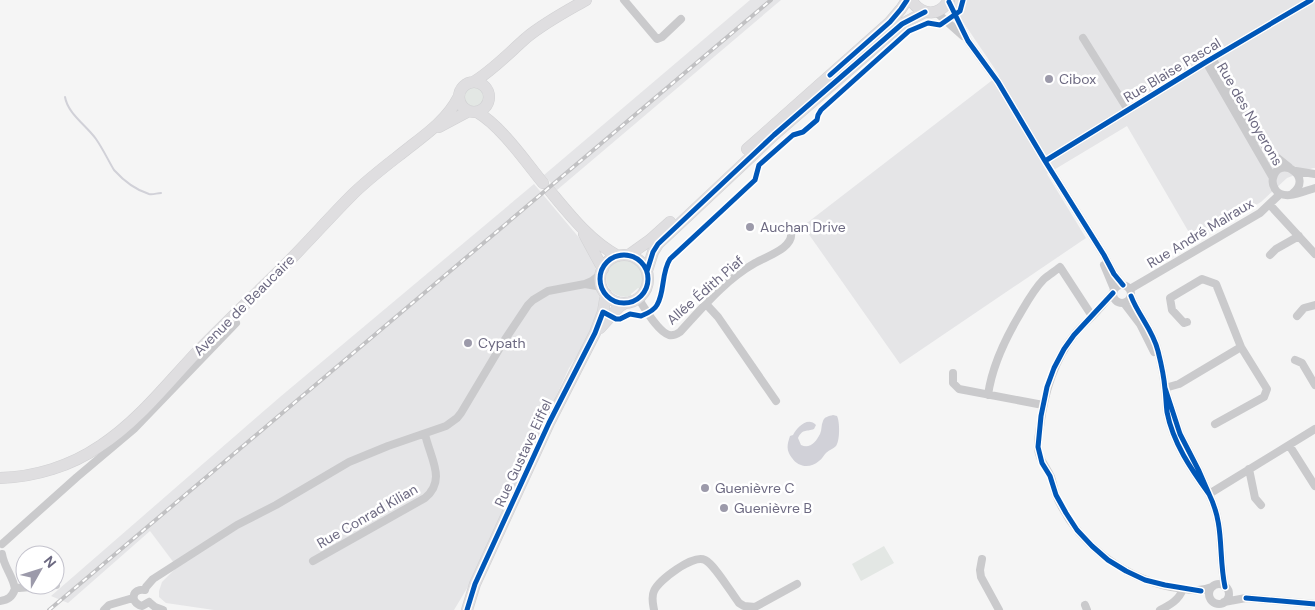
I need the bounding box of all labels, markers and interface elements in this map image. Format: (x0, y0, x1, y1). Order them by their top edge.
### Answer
street label: Rue Blaise Pascal (1120, 34, 1224, 106)
street label: Rue des Noyerons (1213, 59, 1287, 169)
place label: Cibox (1059, 70, 1096, 88)
marker: Cibox (1043, 73, 1055, 85)
street label: Rue André Malraux (1144, 194, 1257, 272)
place label: Auchan Drive (760, 218, 846, 236)
marker: Auchan Drive (744, 221, 756, 233)
street label: Avenue de Beaucaire (190, 251, 298, 359)
street label: Allée Édith Piaf (663, 251, 747, 328)
place label: Cypath (478, 334, 526, 352)
marker: Cypath (462, 337, 474, 349)
street label: Rue Gustave Eiffel (490, 396, 556, 510)
place label: Guenièvre C (715, 479, 795, 497)
street label: Rue Conrad Kilian (313, 480, 421, 552)
marker: Guenièvre C (699, 482, 711, 494)
place label: Guenièvre B (734, 499, 812, 517)
marker: Guenièvre B (718, 502, 730, 514)
north arrow (15, 545, 65, 595)
text: N (40, 552, 60, 571)

